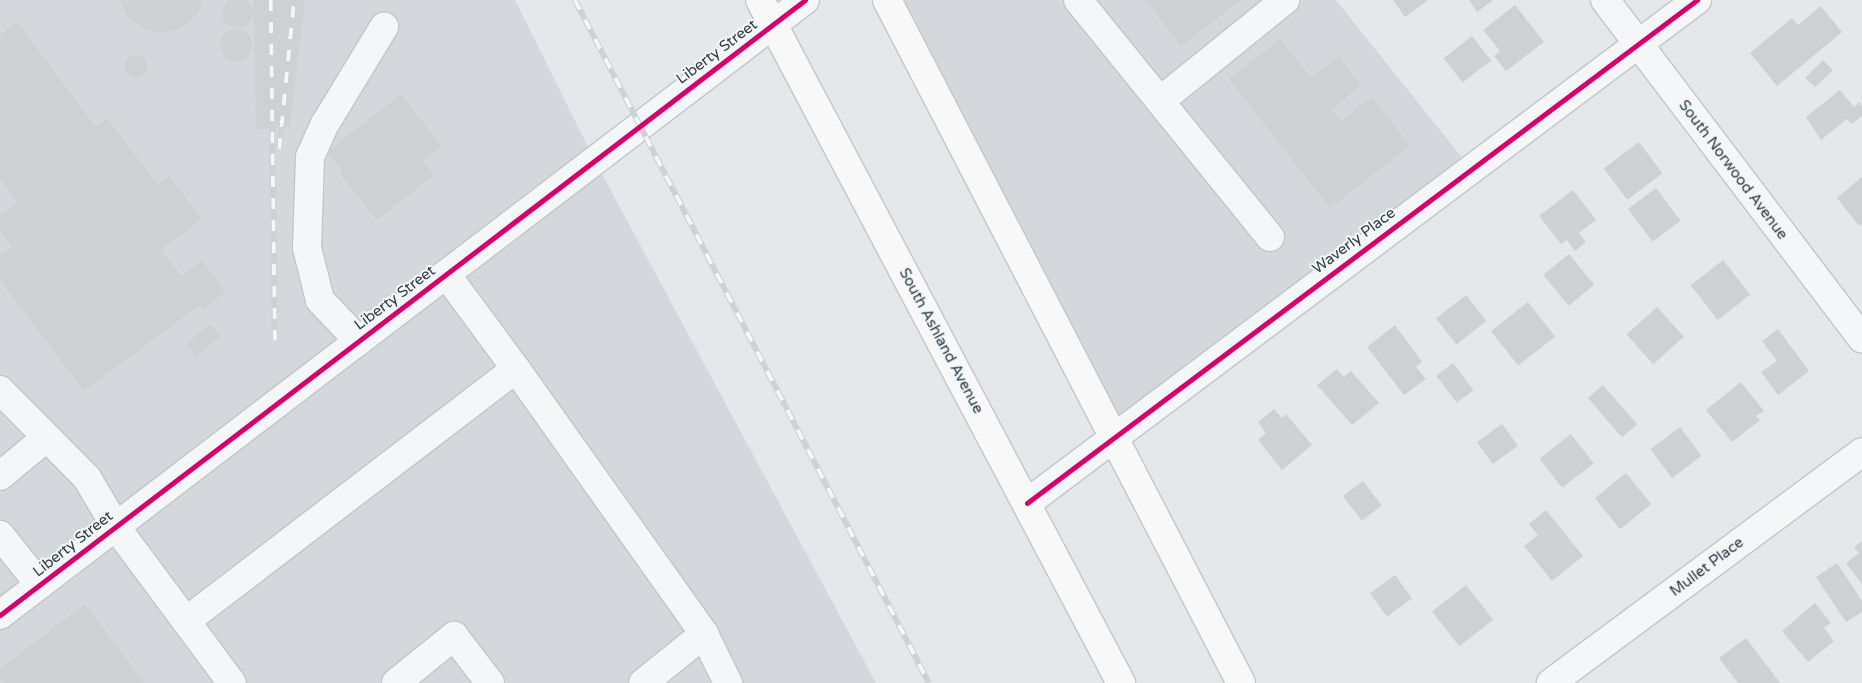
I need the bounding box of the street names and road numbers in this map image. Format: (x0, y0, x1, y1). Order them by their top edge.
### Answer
street label: Liberty Street (673, 16, 761, 88)
street label: South Norwood Avenue (1675, 97, 1791, 243)
street label: Waverly Place (1309, 204, 1399, 278)
street label: Liberty Street (351, 262, 439, 334)
street label: South Ashland Avenue (895, 265, 987, 417)
street label: Liberty Street (29, 507, 117, 581)
street label: Mullet Place (1667, 533, 1747, 601)

